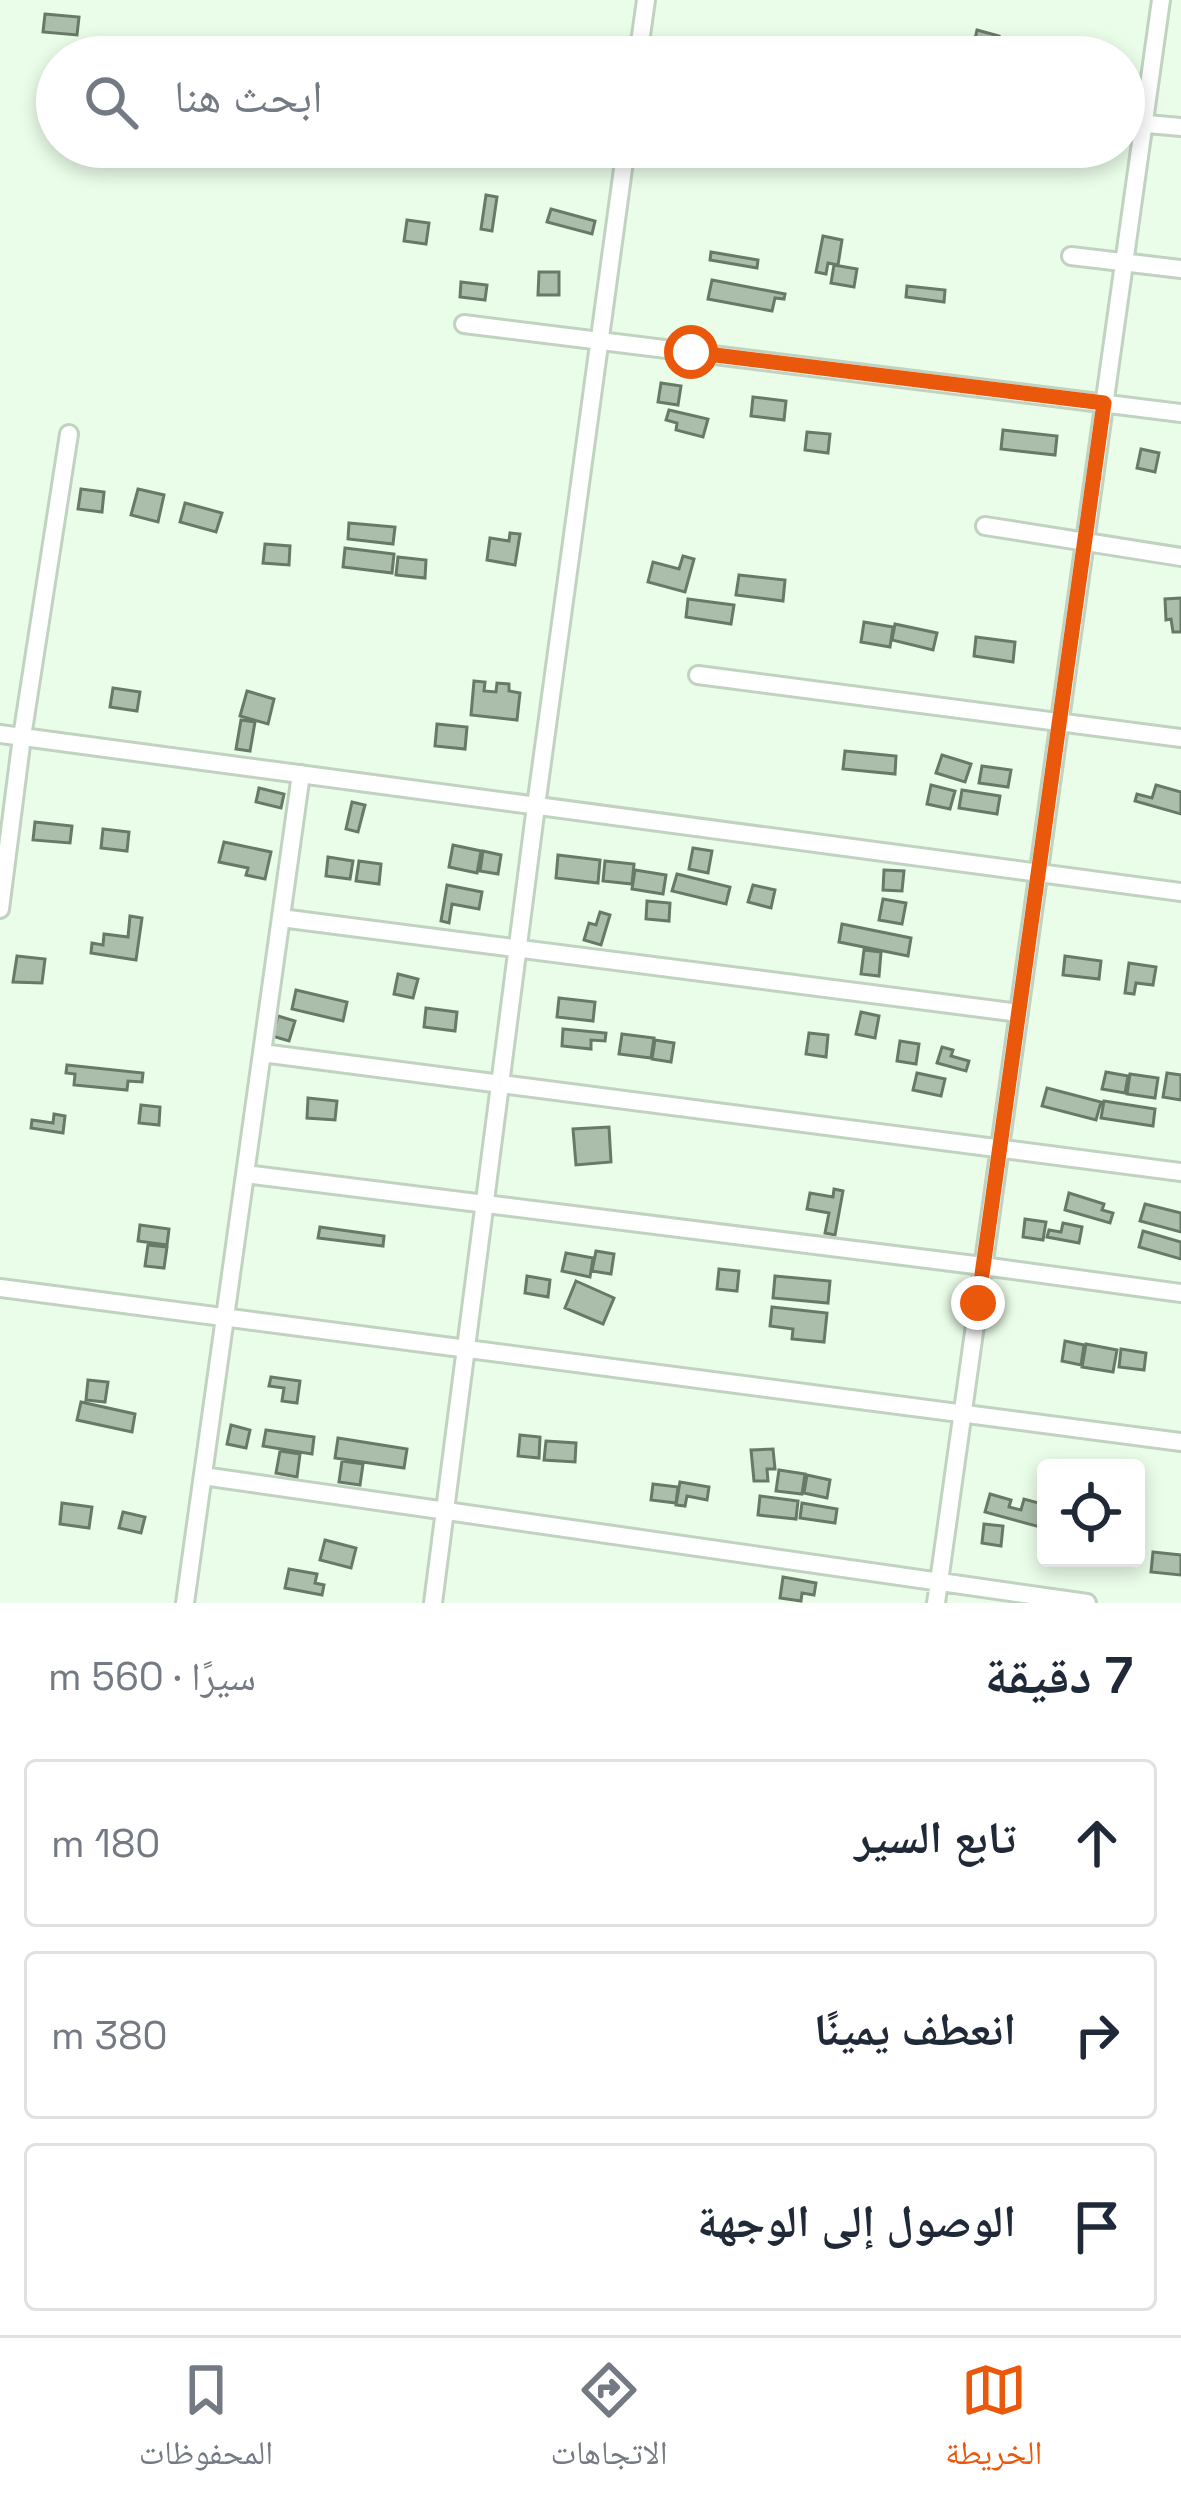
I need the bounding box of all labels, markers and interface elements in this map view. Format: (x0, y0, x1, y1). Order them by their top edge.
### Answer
search box (36, 36, 1145, 168)
text: ابحث هنا (174, 68, 323, 125)
icon: search (78, 69, 144, 135)
route start (664, 325, 718, 379)
route end (951, 1276, 1005, 1330)
map controls (1037, 1459, 1145, 1567)
button: locate (1037, 1459, 1145, 1567)
text: 7 دقيقة (985, 1643, 1133, 1708)
text: سيرًا · 560 m (48, 1652, 256, 1701)
text: تابع السير (854, 1809, 1016, 1866)
icon: ahead (1064, 1810, 1130, 1876)
text: 180 m (51, 1819, 160, 1868)
text: انعطف يمينًا (814, 2001, 1016, 2058)
icon: right (1064, 2002, 1130, 2068)
text: 380 m (51, 2011, 167, 2060)
text: الوصول إلى الوجهة (697, 2193, 1016, 2250)
icon: arrive (1064, 2194, 1130, 2260)
tab: المحفوظات (139, 2357, 273, 2485)
tab: الاتجاهات (550, 2357, 668, 2485)
tab: الخريطة (945, 2357, 1042, 2485)

